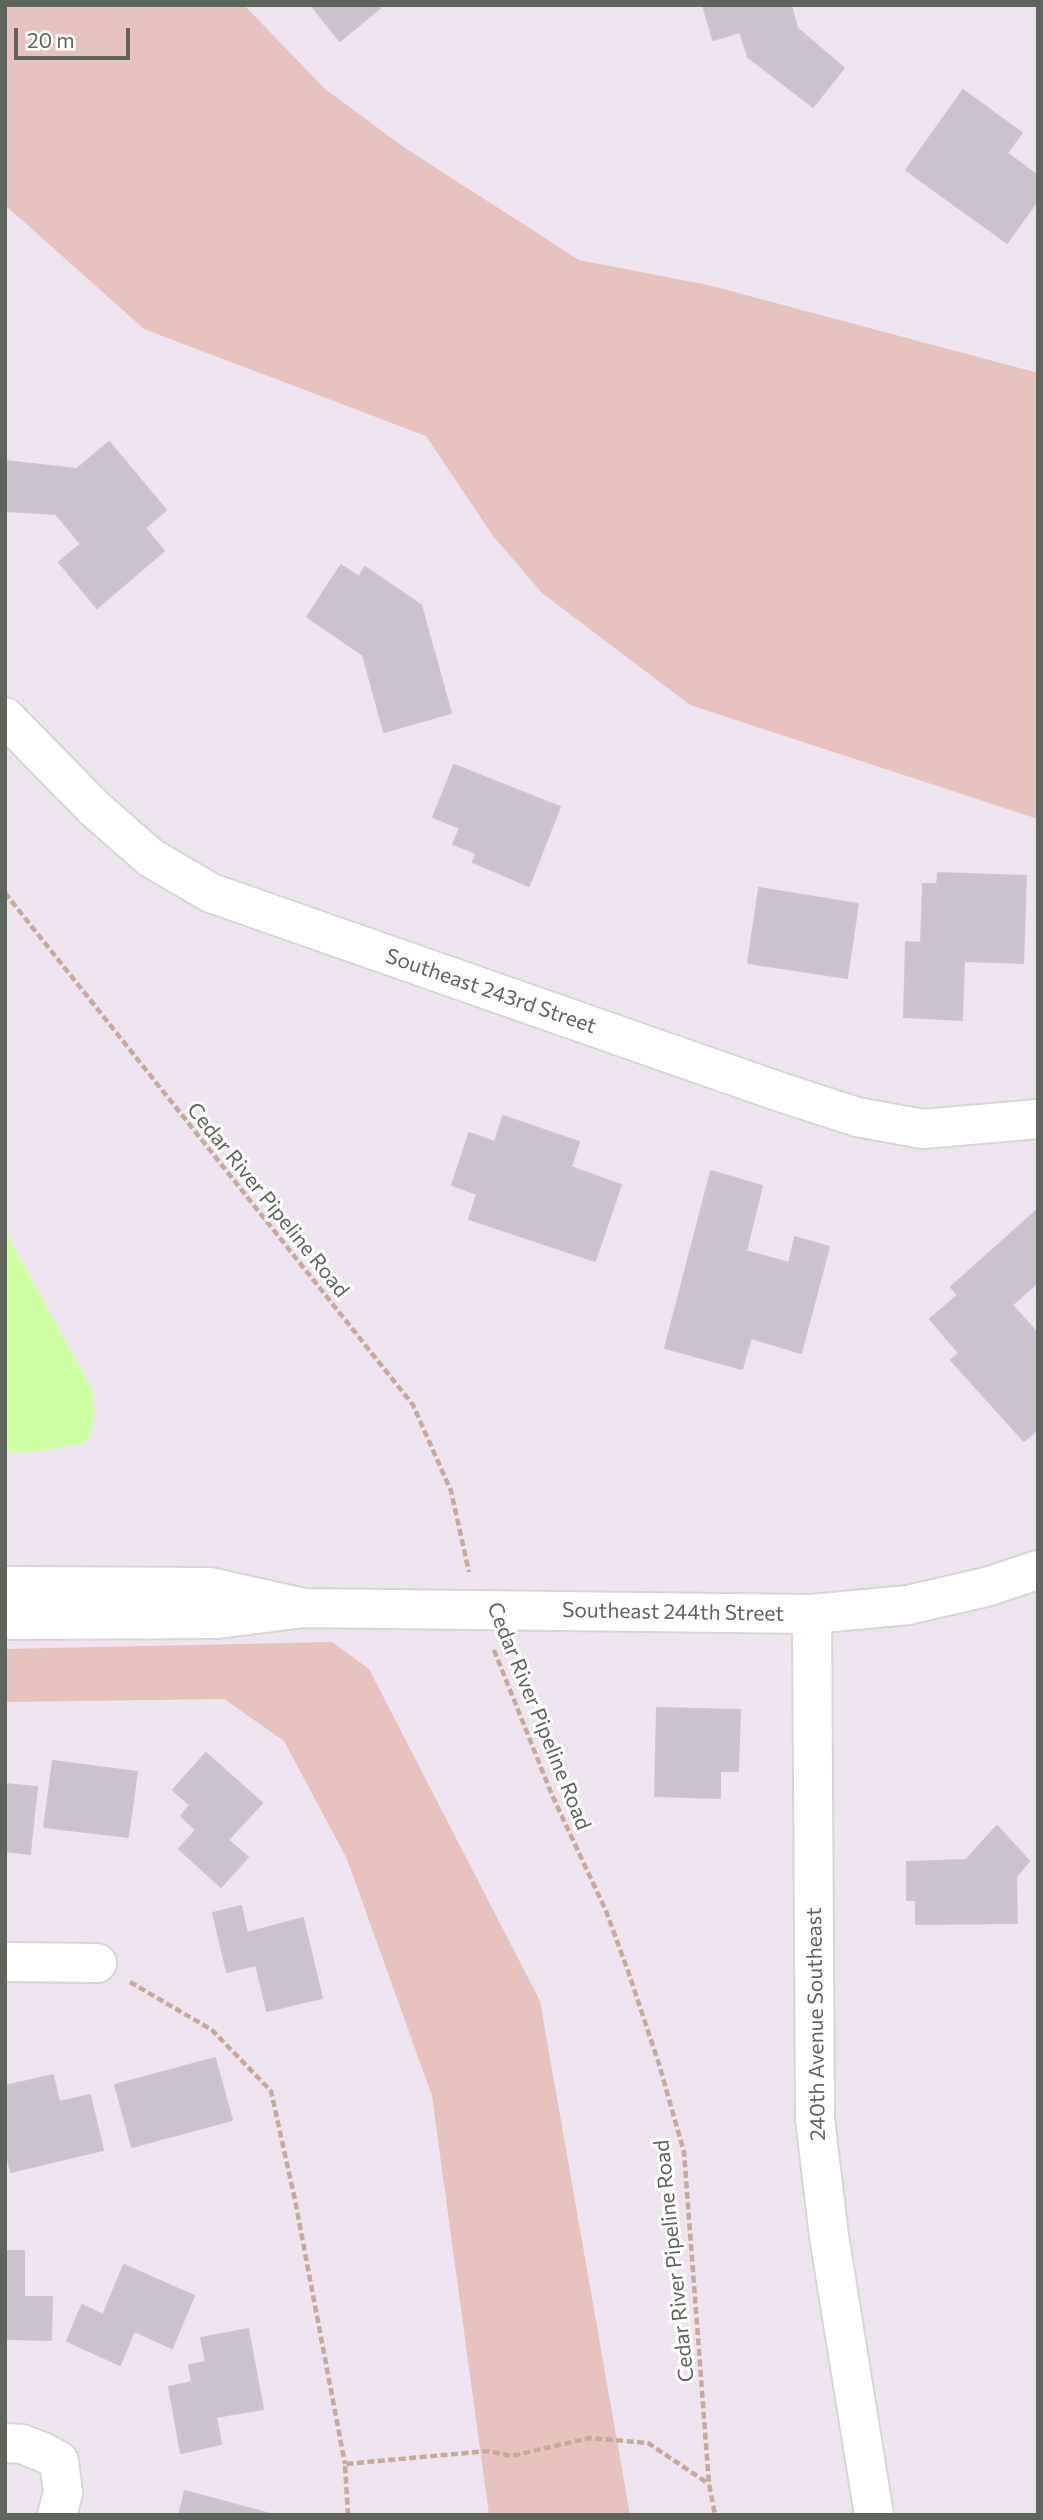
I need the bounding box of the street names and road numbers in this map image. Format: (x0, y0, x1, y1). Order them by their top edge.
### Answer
street label: Southeast 243rd Street (383, 943, 599, 1039)
street label: Cedar River Pipeline Road (182, 1098, 354, 1302)
street label: Southeast 244th Street (562, 1597, 784, 1627)
street label: Cedar River Pipeline Road (482, 1598, 596, 1834)
street label: 240th Avenue Southeast (801, 1907, 831, 2141)
street label: Cedar River Pipeline Road (649, 2139, 699, 2383)

